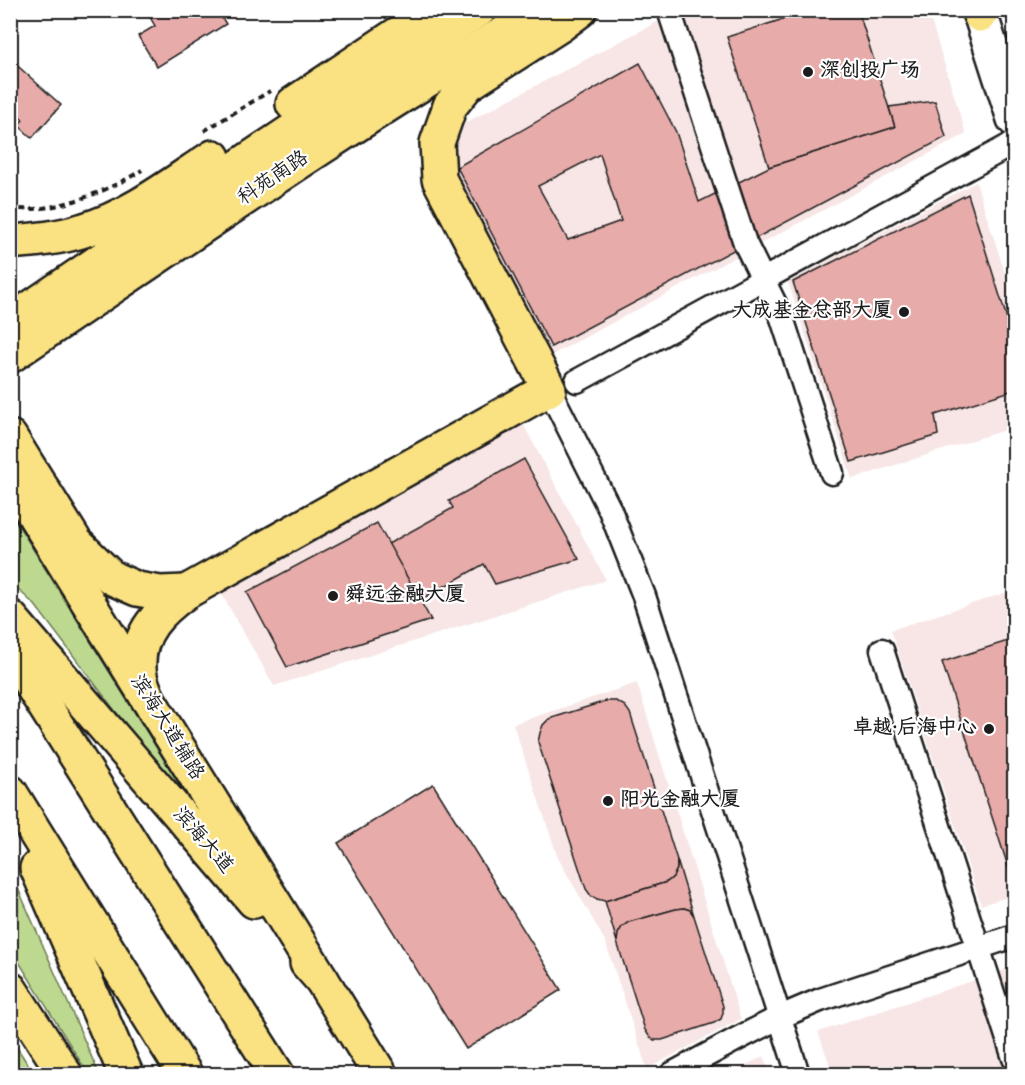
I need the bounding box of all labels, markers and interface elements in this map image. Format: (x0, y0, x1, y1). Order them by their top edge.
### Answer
place label: 深创投广场 (820, 58, 920, 86)
marker: 深创投广场 (801, 65, 815, 79)
street label: 科苑南路 (233, 144, 316, 213)
place label: 大成基金总部大厦 (732, 298, 892, 326)
marker: 大成基金总部大厦 (897, 305, 911, 319)
place label: 舜远金融大厦 (345, 582, 465, 610)
marker: 舜远金融大厦 (326, 589, 340, 603)
street label: 滨海大道辅路 (122, 670, 210, 787)
place label: 卓越·后海中心 (852, 715, 977, 743)
marker: 卓越·后海中心 (982, 722, 996, 736)
place label: 阳光金融大厦 (620, 787, 740, 815)
marker: 阳光金融大厦 (601, 794, 615, 808)
street label: 滨海大道 (165, 802, 239, 880)

